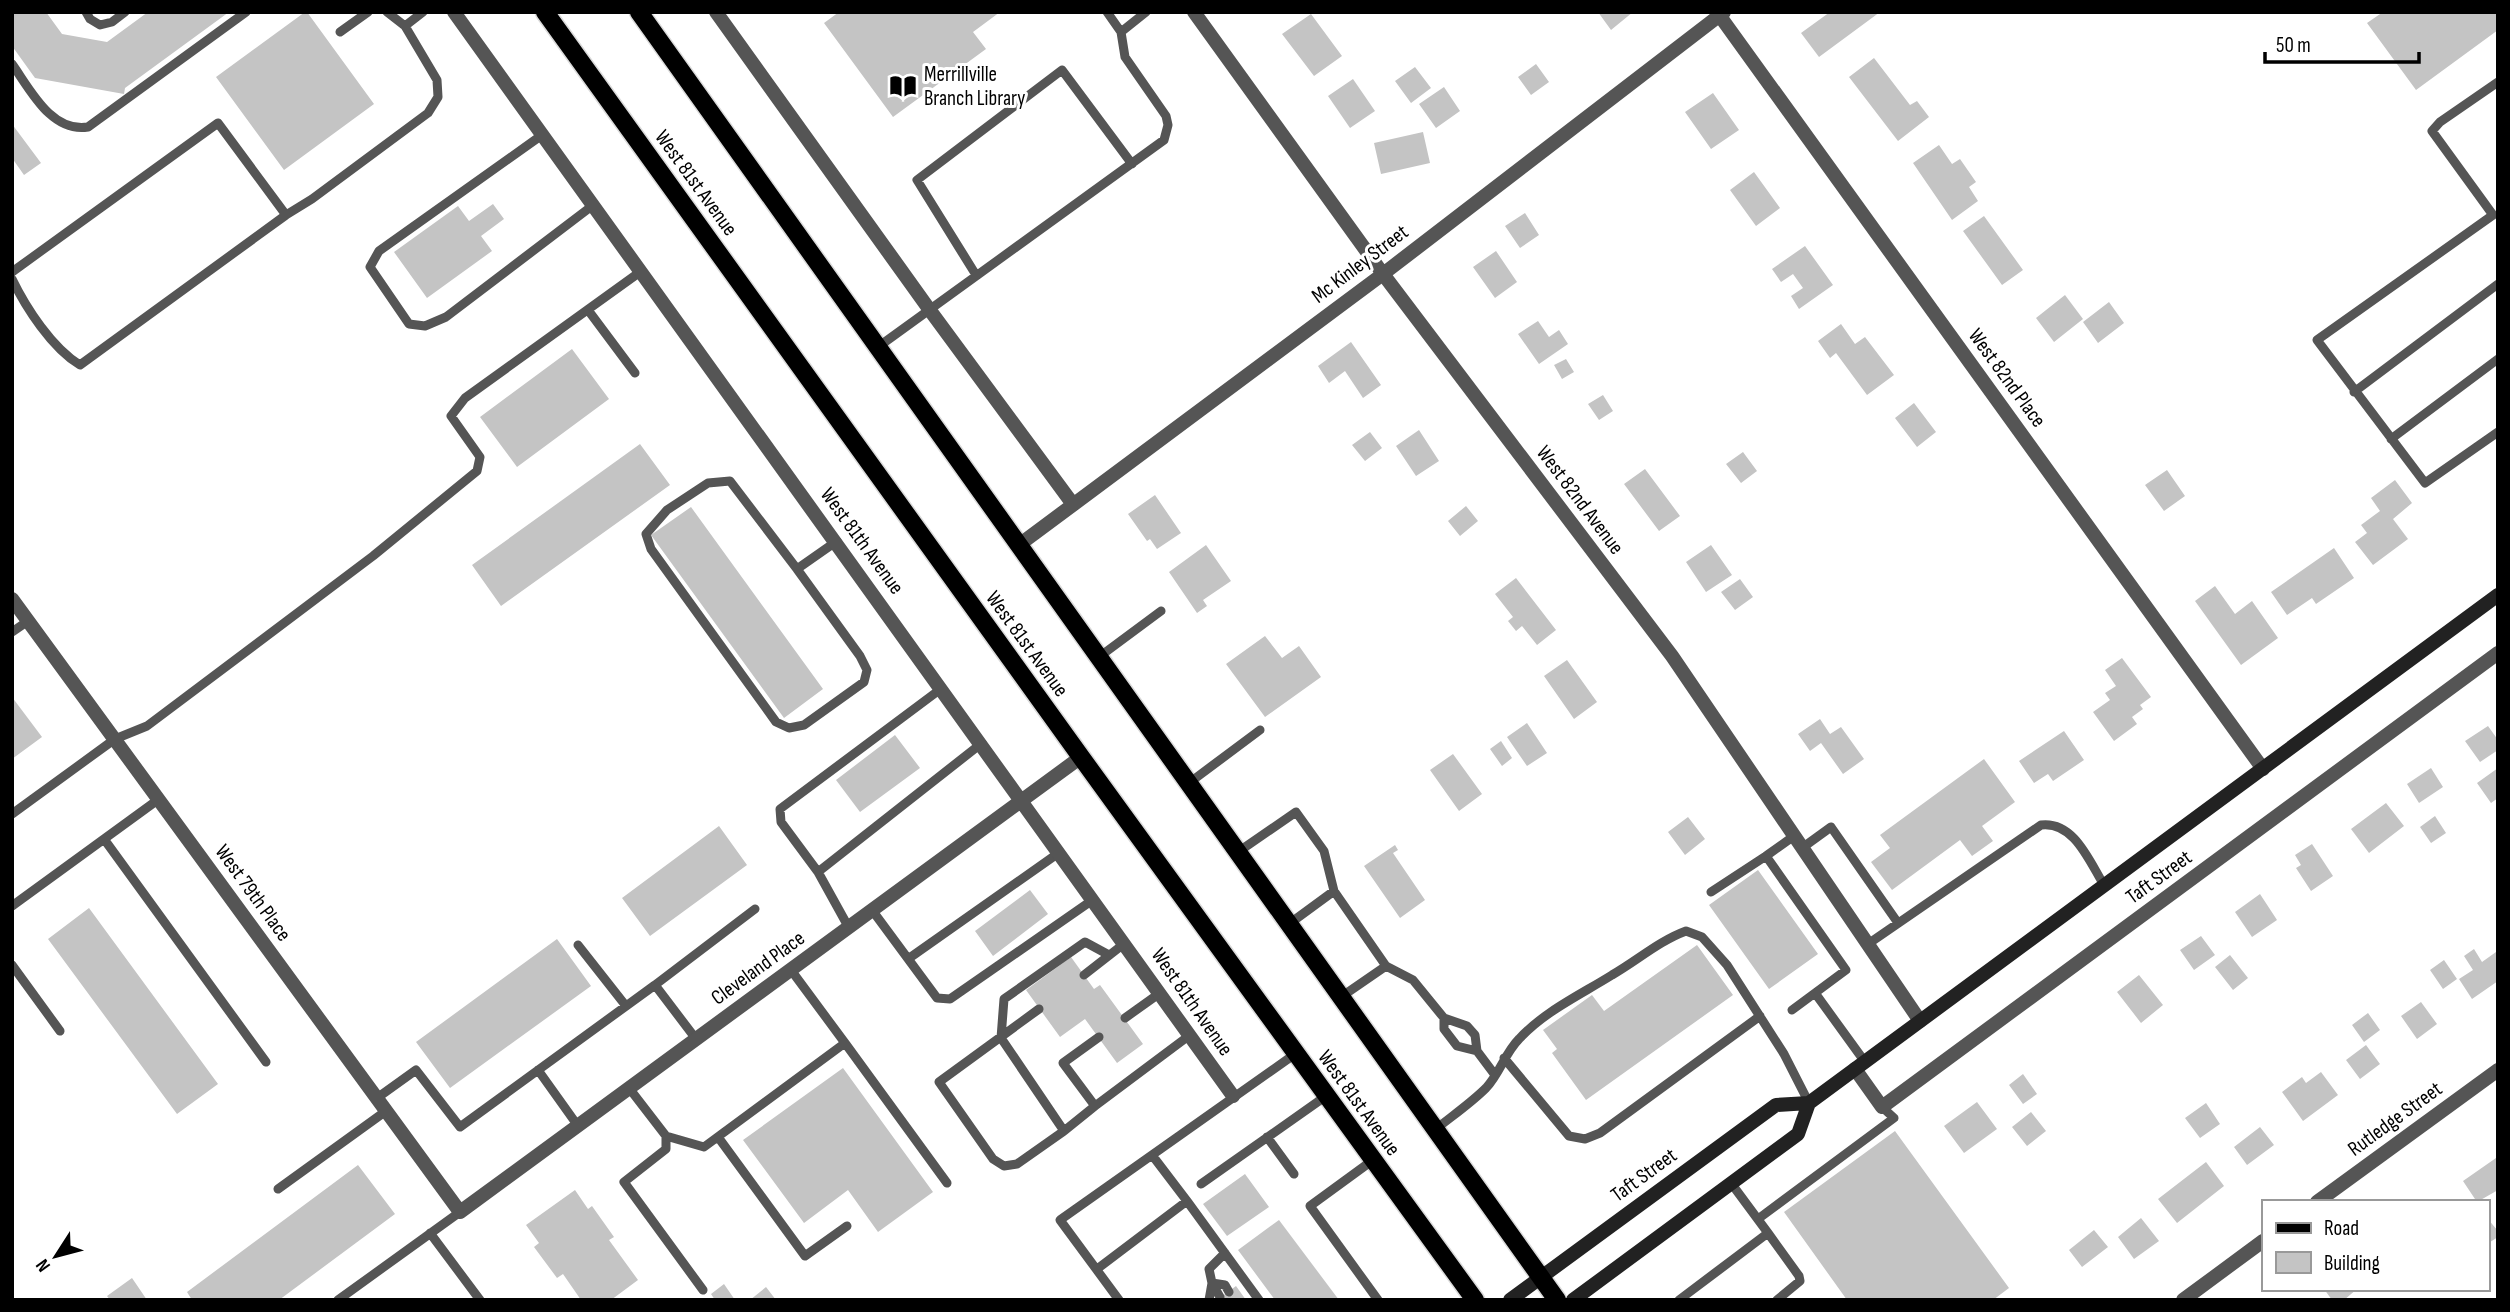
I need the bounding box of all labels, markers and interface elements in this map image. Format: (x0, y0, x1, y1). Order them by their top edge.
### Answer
scale bar (2265, 21, 2419, 65)
text: 50 m (2276, 33, 2311, 58)
place label: Merrillville Branch Library (924, 62, 1025, 111)
library icon: Merrillville Branch Library (888, 71, 918, 101)
street label: West 81st Avenue (649, 125, 743, 241)
street label: Mc Kinley Street (1307, 220, 1413, 308)
street label: West 82nd Place (1963, 324, 2051, 432)
street label: West 82nd Avenue (1531, 441, 1629, 559)
street label: West 81th Avenue (815, 483, 909, 599)
street label: West 81st Avenue (980, 586, 1074, 702)
street label: West 79th Place (210, 840, 296, 946)
street label: Taft Street (2121, 845, 2197, 909)
street label: Cleveland Place (706, 926, 810, 1010)
street label: West 81th Avenue (1146, 943, 1238, 1061)
street label: West 81st Avenue (1312, 1045, 1406, 1161)
street label: Rutledge Street (2343, 1076, 2447, 1162)
street label: Taft Street (1606, 1143, 1682, 1207)
legend (2262, 1200, 2489, 1291)
text: Road (2324, 1216, 2359, 1241)
north arrow (21, 1221, 91, 1291)
text: Building (2324, 1251, 2380, 1276)
text: N (31, 1254, 56, 1276)

